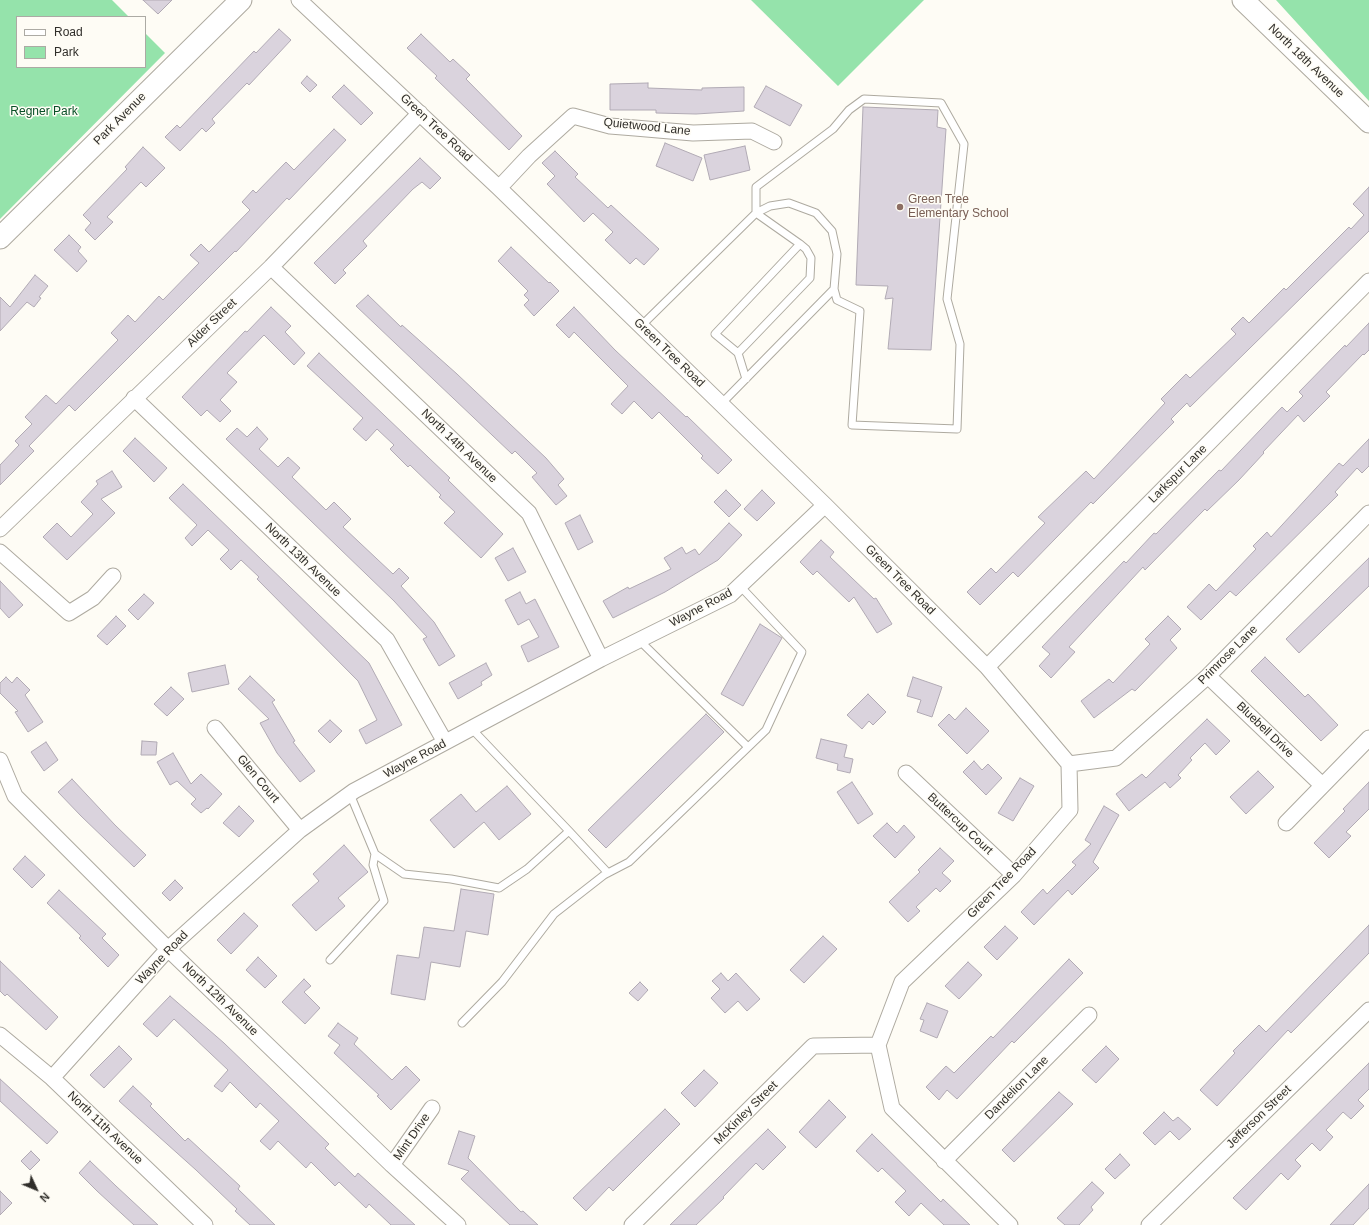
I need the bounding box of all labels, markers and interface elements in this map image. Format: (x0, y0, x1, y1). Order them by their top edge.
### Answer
legend (16, 16, 146, 68)
street label: North 18th Avenue (1265, 21, 1347, 101)
text: Road (54, 25, 83, 39)
text: Park (54, 45, 79, 59)
street label: Park Avenue (91, 90, 149, 148)
street label: Green Tree Road (397, 91, 475, 165)
park label: Regner Park (10, 105, 78, 119)
street label: Quietwood Lane (603, 115, 691, 139)
place label: Green Tree Elementary School (908, 193, 1009, 221)
marker: Green Tree Elementary School (895, 202, 905, 212)
street label: Alder Street (184, 296, 240, 350)
street label: Green Tree Road (631, 316, 707, 390)
street label: North 14th Avenue (418, 406, 500, 486)
street label: Larkspur Lane (1146, 442, 1210, 506)
street label: North 13th Avenue (262, 520, 344, 600)
street label: Green Tree Road (862, 542, 938, 618)
street label: Wayne Road (667, 585, 735, 631)
street label: Primrose Lane (1195, 622, 1261, 688)
street label: Bluebell Drive (1233, 699, 1297, 761)
street label: Wayne Road (381, 736, 449, 782)
street label: Glen Court (234, 752, 282, 806)
street label: Buttercup Court (924, 790, 996, 858)
street label: Green Tree Road (965, 845, 1039, 921)
street label: Wayne Road (133, 928, 191, 988)
street label: North 12th Avenue (179, 959, 261, 1039)
street label: Dandelion Lane (982, 1053, 1052, 1123)
street label: McKinley Street (711, 1078, 781, 1148)
street label: Jefferson Street (1224, 1082, 1294, 1152)
street label: North 11th Avenue (64, 1088, 146, 1168)
street label: Mint Drive (391, 1111, 433, 1163)
north arrow (16, 1169, 56, 1209)
text: N (38, 1190, 52, 1204)

